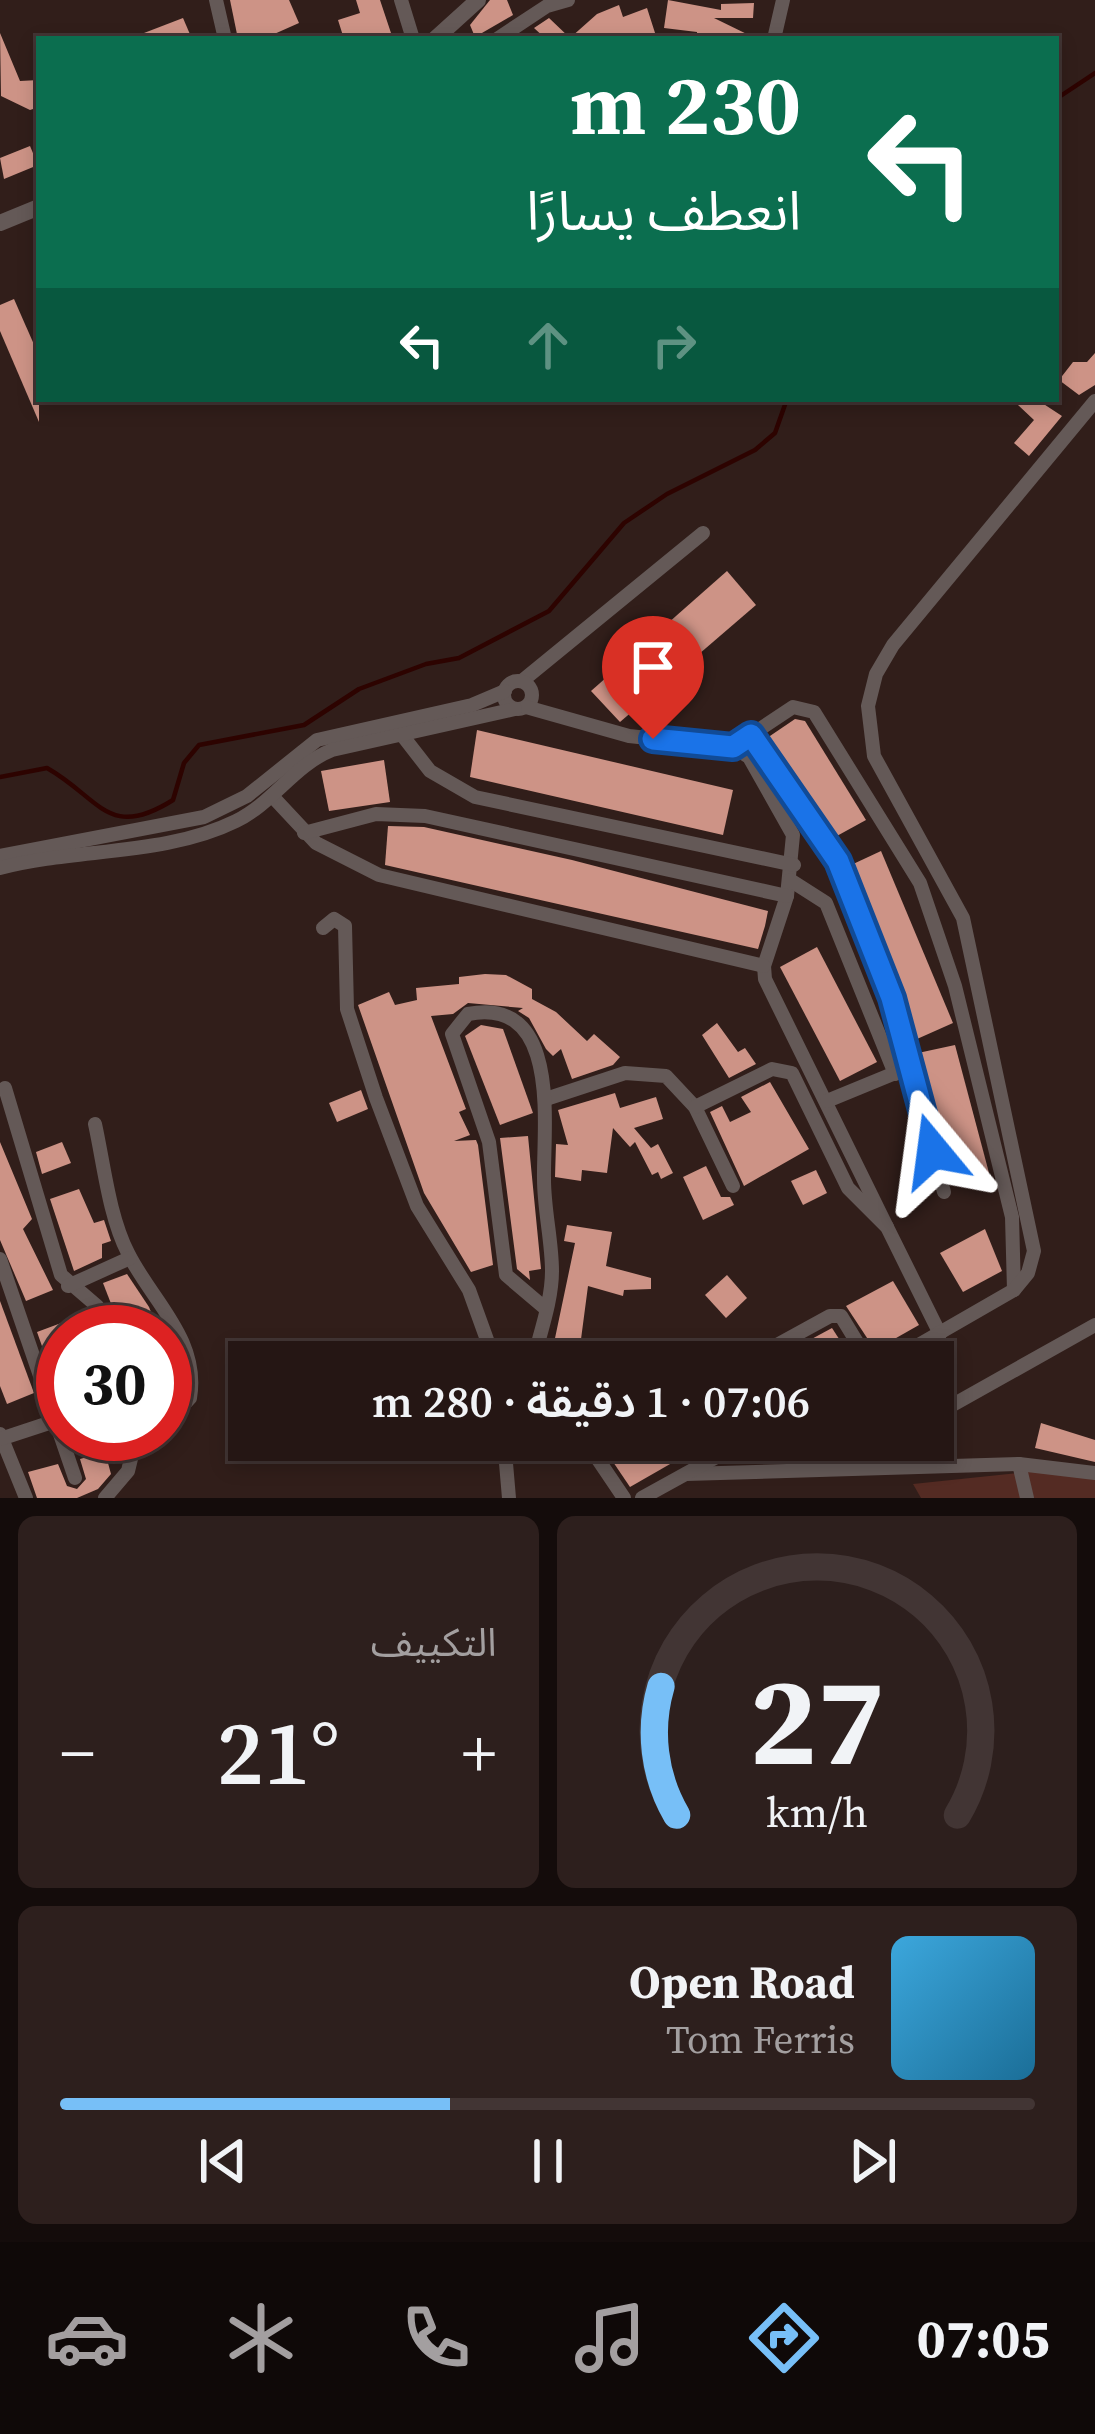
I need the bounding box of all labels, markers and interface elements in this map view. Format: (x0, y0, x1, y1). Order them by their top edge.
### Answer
text: 230 m (570, 47, 801, 162)
icon: left (843, 84, 999, 240)
text: انعطف يسارًا (526, 174, 801, 248)
icon: left (389, 312, 455, 378)
icon: ahead (515, 312, 581, 378)
icon: right (641, 312, 707, 378)
pin (602, 616, 704, 739)
icon: arrive (620, 634, 686, 700)
position arrow (870, 1088, 996, 1214)
speed limit sign: 30 (36, 1305, 192, 1461)
text: 07:06 · 1 دقيقة · 280 m (372, 1370, 810, 1432)
text: التكييف (371, 1616, 497, 1669)
text: 27 (749, 1635, 884, 1806)
text: 21° (217, 1691, 340, 1814)
text: − (60, 1708, 95, 1798)
text: + (462, 1708, 497, 1798)
text: km/h (766, 1783, 868, 1841)
text: Open Road (629, 1951, 855, 2013)
text: Tom Ferris (666, 2013, 855, 2066)
icon: previous (190, 2128, 256, 2194)
icon: pause (515, 2128, 581, 2194)
icon: next (840, 2128, 906, 2194)
icon: car (45, 2296, 129, 2380)
icon: climate (219, 2296, 303, 2380)
icon: phone (394, 2296, 478, 2380)
icon: music (568, 2296, 652, 2380)
icon: directions (742, 2296, 826, 2380)
text: 07:05 (917, 2301, 1050, 2375)

